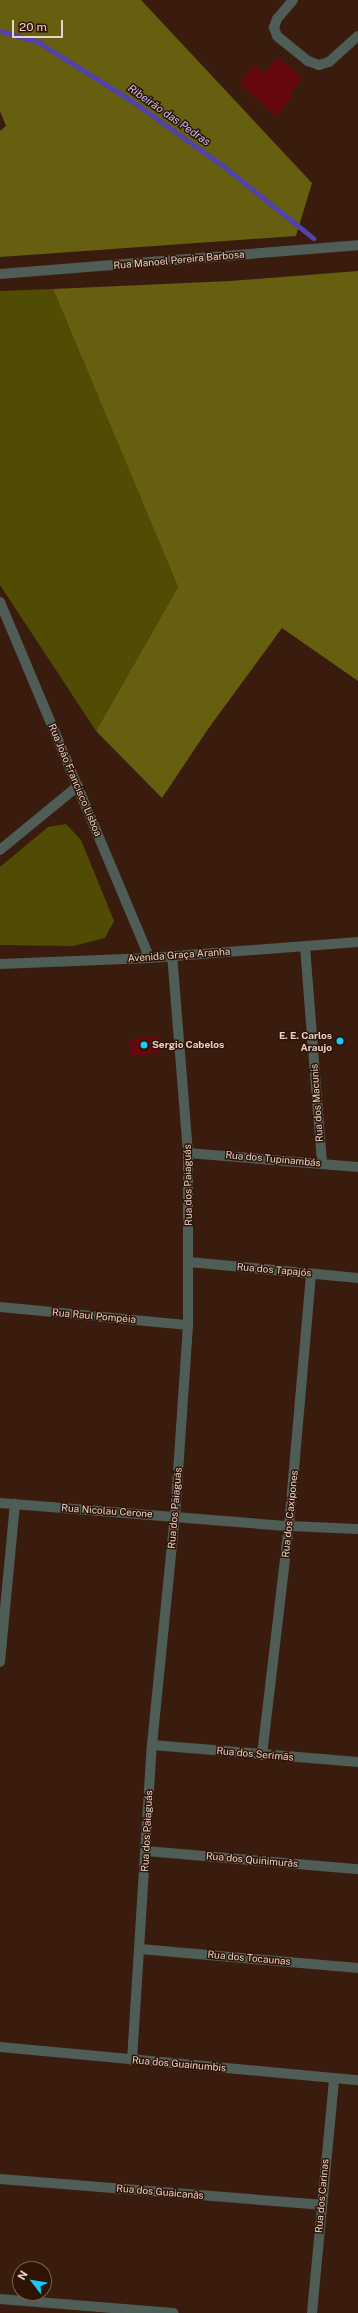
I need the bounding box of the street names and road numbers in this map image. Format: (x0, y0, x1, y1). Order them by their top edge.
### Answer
street label: Rua Manoel Pereira Barbosa (113, 248, 245, 272)
street label: Rua João Francisco Lisboa (46, 722, 104, 838)
street label: Avenida Graça Aranha (127, 945, 231, 965)
street label: Rua dos Macunis (308, 1063, 326, 1143)
street label: Rua dos Paiaguás (181, 1144, 195, 1226)
street label: Rua dos Tupinambás (225, 1149, 321, 1169)
street label: Rua dos Tapajós (236, 1261, 312, 1279)
street label: Rua Raul Pompéia (52, 1306, 136, 1326)
street label: Rua dos Paiaguás (165, 1467, 185, 1549)
street label: Rua dos Caxipones (279, 1470, 301, 1558)
street label: Rua Nicolau Cerone (61, 1502, 153, 1520)
street label: Rua dos Serimãs (216, 1745, 294, 1763)
street label: Rua dos Paiaguás (139, 1790, 155, 1872)
street label: Rua dos Quinimurãs (205, 1850, 299, 1870)
street label: Rua dos Tocaunas (207, 1948, 291, 1968)
street label: Rua dos Guainumbis (131, 2054, 227, 2074)
street label: Rua dos Carinas (313, 2158, 331, 2234)
street label: Rua dos Guaicanãs (116, 2182, 204, 2202)

